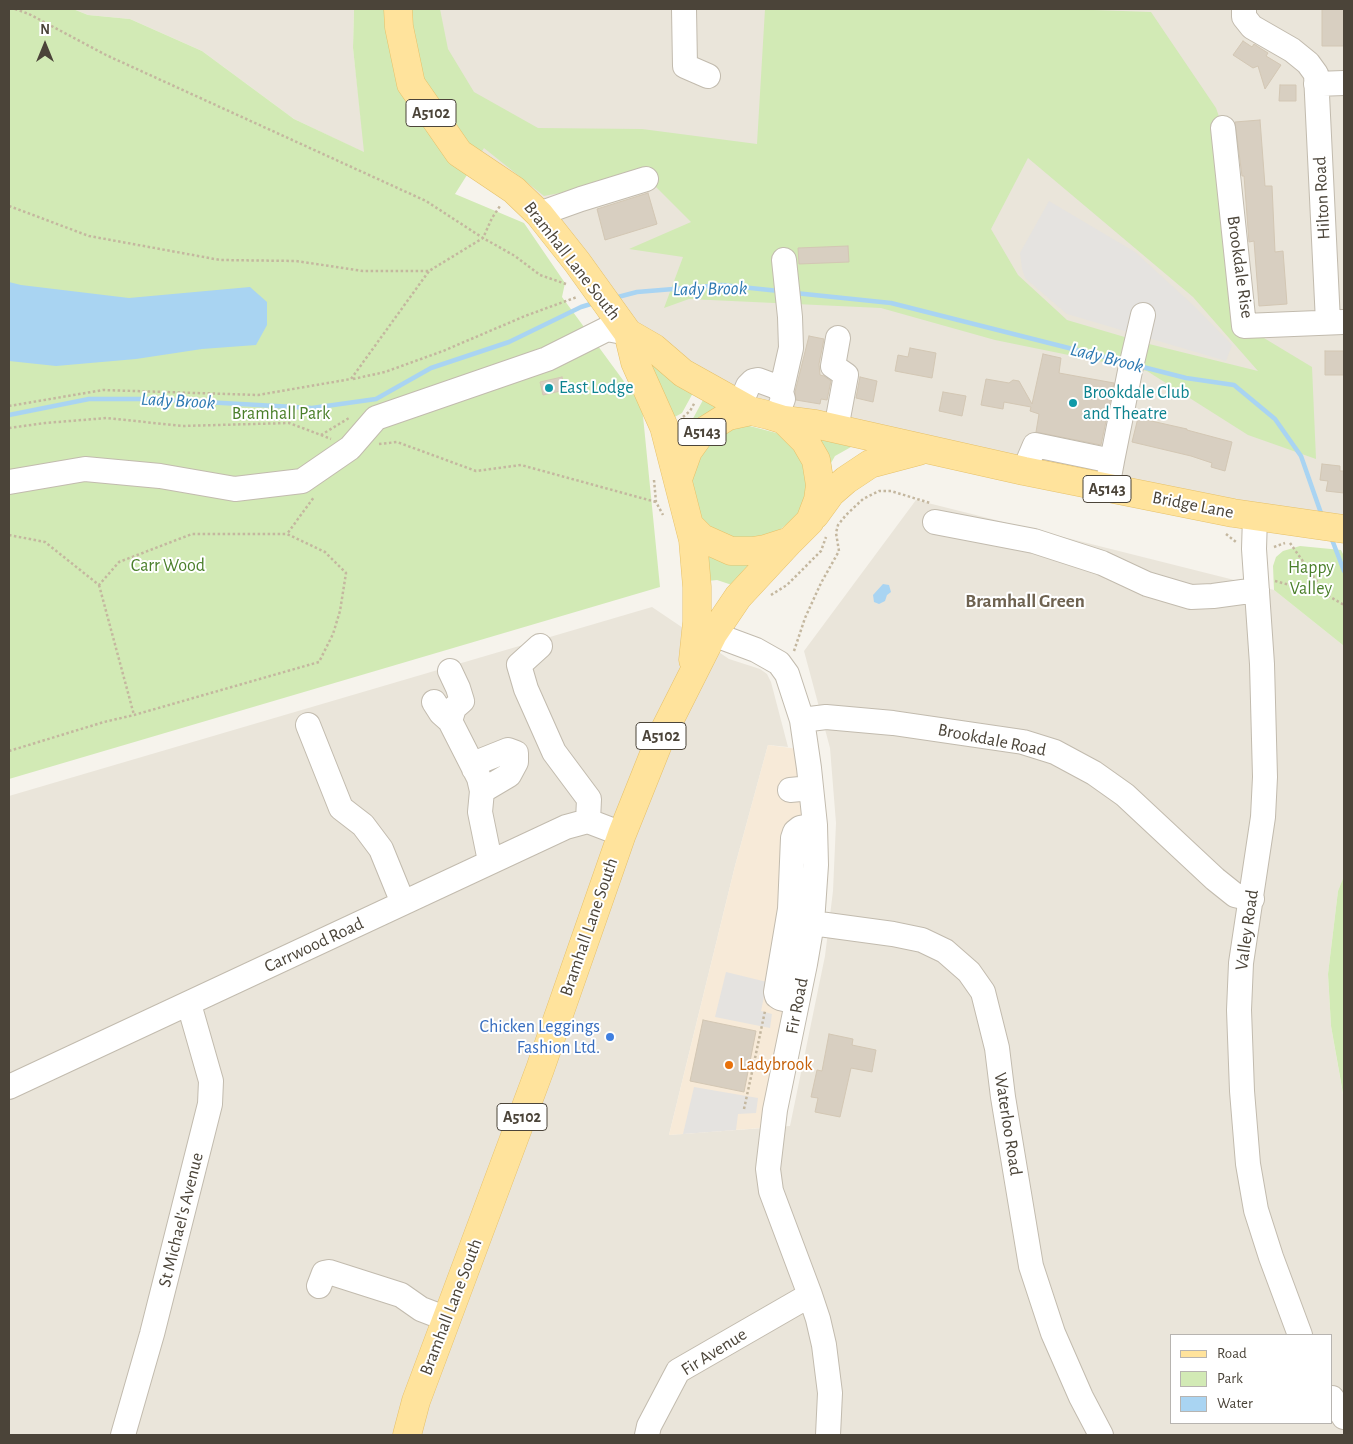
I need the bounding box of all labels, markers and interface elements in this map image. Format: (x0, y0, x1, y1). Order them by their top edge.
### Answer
north arrow (20, 20, 70, 70)
text: N (40, 23, 50, 37)
road number: A5102 (406, 100, 456, 126)
street label: Hilton Road (1309, 156, 1335, 240)
street label: Bramhall Lane South (519, 197, 625, 325)
street label: Brookdale Rise (1222, 214, 1258, 320)
water label: Lady Brook (672, 277, 748, 301)
water label: Lady Brook (1068, 338, 1146, 378)
place label: East Lodge (559, 377, 633, 399)
marker: East Lodge (543, 382, 555, 394)
place label: Brookdale Club and Theatre (1083, 382, 1189, 424)
water label: Lady Brook (140, 388, 216, 414)
marker: Brookdale Club and Theatre (1067, 397, 1079, 409)
park label: Bramhall Park (232, 403, 330, 425)
road number: A5143 (678, 418, 726, 446)
road number: A5143 (1083, 476, 1131, 502)
street label: Bridge Lane (1151, 487, 1235, 523)
park label: Carr Wood (131, 555, 205, 577)
park label: Happy Valley (1288, 557, 1334, 600)
district label: Bramhall Green (965, 590, 1085, 612)
street label: Brookdale Road (936, 719, 1048, 761)
road number: A5102 (636, 722, 686, 749)
street label: Bramhall Lane South (555, 855, 623, 999)
street label: Valley Road (1231, 888, 1263, 972)
street label: Carrwood Road (261, 913, 367, 977)
street label: Fir Road (781, 976, 813, 1036)
place label: Chicken Leggings Fashion Ltd. (480, 1016, 600, 1058)
marker: Chicken Leggings Fashion Ltd. (604, 1031, 616, 1043)
place label: Ladybrook (739, 1054, 813, 1076)
marker: Ladybrook (723, 1059, 735, 1071)
street label: Waterloo Road (989, 1071, 1027, 1177)
road number: A5102 (497, 1104, 547, 1130)
street label: St Michael's Avenue (154, 1150, 208, 1290)
street label: Bramhall Lane South (415, 1236, 487, 1378)
street label: Fir Avenue (677, 1323, 751, 1381)
legend (1170, 1334, 1333, 1424)
text: Road (1217, 1346, 1247, 1361)
text: Park (1217, 1371, 1243, 1386)
text: Water (1217, 1396, 1253, 1411)

